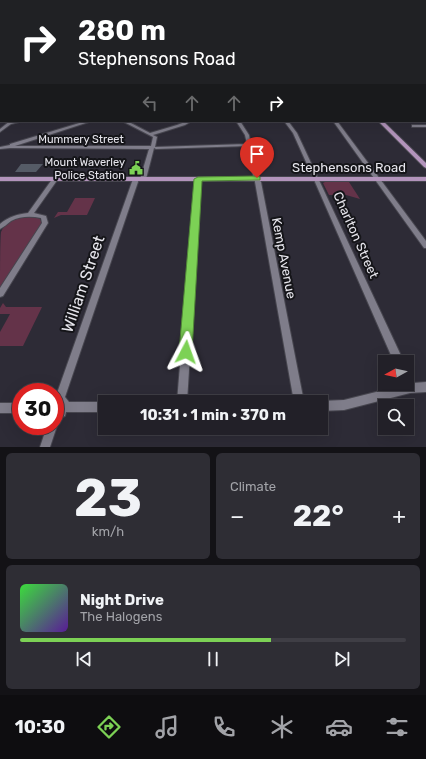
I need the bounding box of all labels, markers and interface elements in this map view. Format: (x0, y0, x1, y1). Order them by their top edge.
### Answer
text: 280 m (78, 14, 166, 47)
icon: right (12, 16, 64, 68)
text: Stephensons Road (78, 48, 236, 70)
icon: left (139, 92, 161, 114)
icon: ahead (181, 92, 203, 114)
icon: ahead (223, 92, 245, 114)
icon: right (265, 92, 287, 114)
street label: Mummery Street (38, 133, 124, 146)
pin (240, 137, 274, 178)
icon: arrive (246, 143, 268, 165)
place label: Mount Waverley Police Station (44, 156, 125, 182)
public building icon: Mount Waverley Police Station (128, 160, 144, 176)
street label: Stephensons Road (292, 160, 406, 175)
street label: Charlton Street (330, 189, 382, 281)
street label: Kemp Avenue (269, 216, 299, 300)
street label: William Street (57, 233, 109, 335)
position arrow (165, 331, 207, 373)
north arrow (378, 355, 414, 391)
map controls (378, 355, 414, 435)
speed limit sign: 30 (12, 383, 64, 435)
button: search (378, 399, 414, 435)
text: 10:31 · 1 min · 370 m (140, 406, 286, 424)
text: 23 (74, 467, 142, 529)
text: Climate (230, 479, 276, 494)
text: 22° (293, 498, 344, 534)
text: − (230, 503, 244, 530)
text: + (392, 503, 406, 530)
text: km/h (92, 524, 124, 539)
text: Night Drive (80, 591, 164, 609)
text: The Halogens (80, 609, 162, 624)
icon: previous (73, 648, 95, 670)
icon: pause (202, 648, 224, 670)
icon: next (331, 648, 353, 670)
icon: directions (95, 713, 123, 741)
icon: music (153, 713, 181, 741)
icon: phone (210, 713, 238, 741)
icon: climate (268, 713, 296, 741)
icon: car (325, 713, 353, 741)
icon: filters (383, 713, 411, 741)
text: 10:30 (15, 716, 65, 738)

